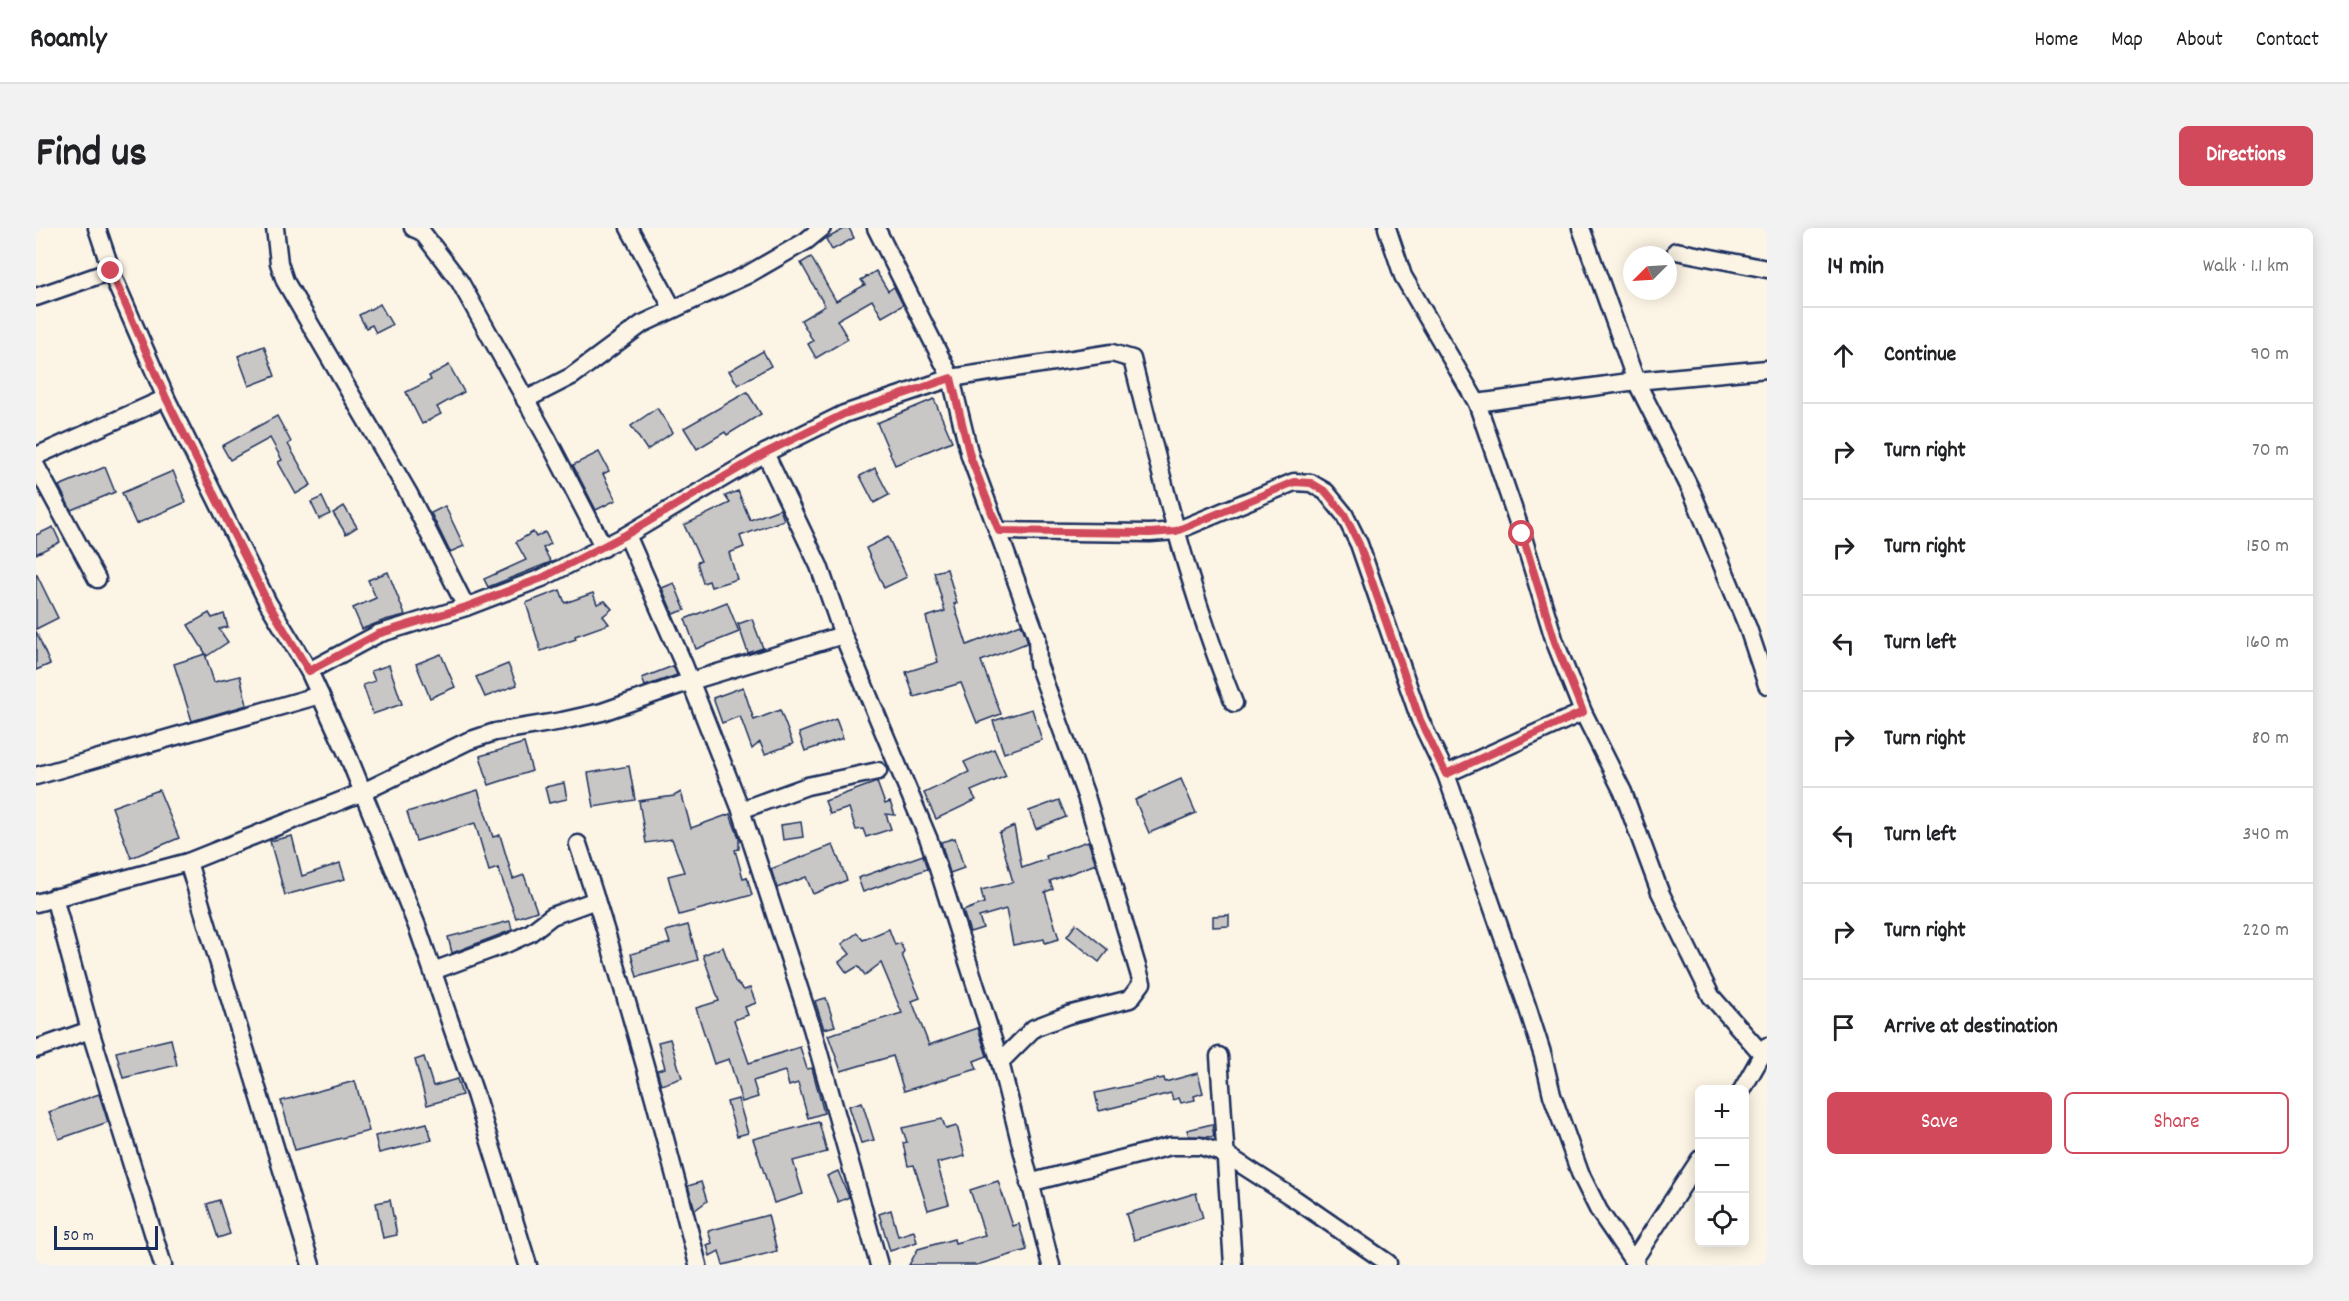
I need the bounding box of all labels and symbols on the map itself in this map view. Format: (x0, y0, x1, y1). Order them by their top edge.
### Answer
north arrow (1623, 246, 1677, 300)
route end (97, 257, 123, 283)
route start (1508, 520, 1534, 546)
scale bar (54, 1223, 158, 1250)

